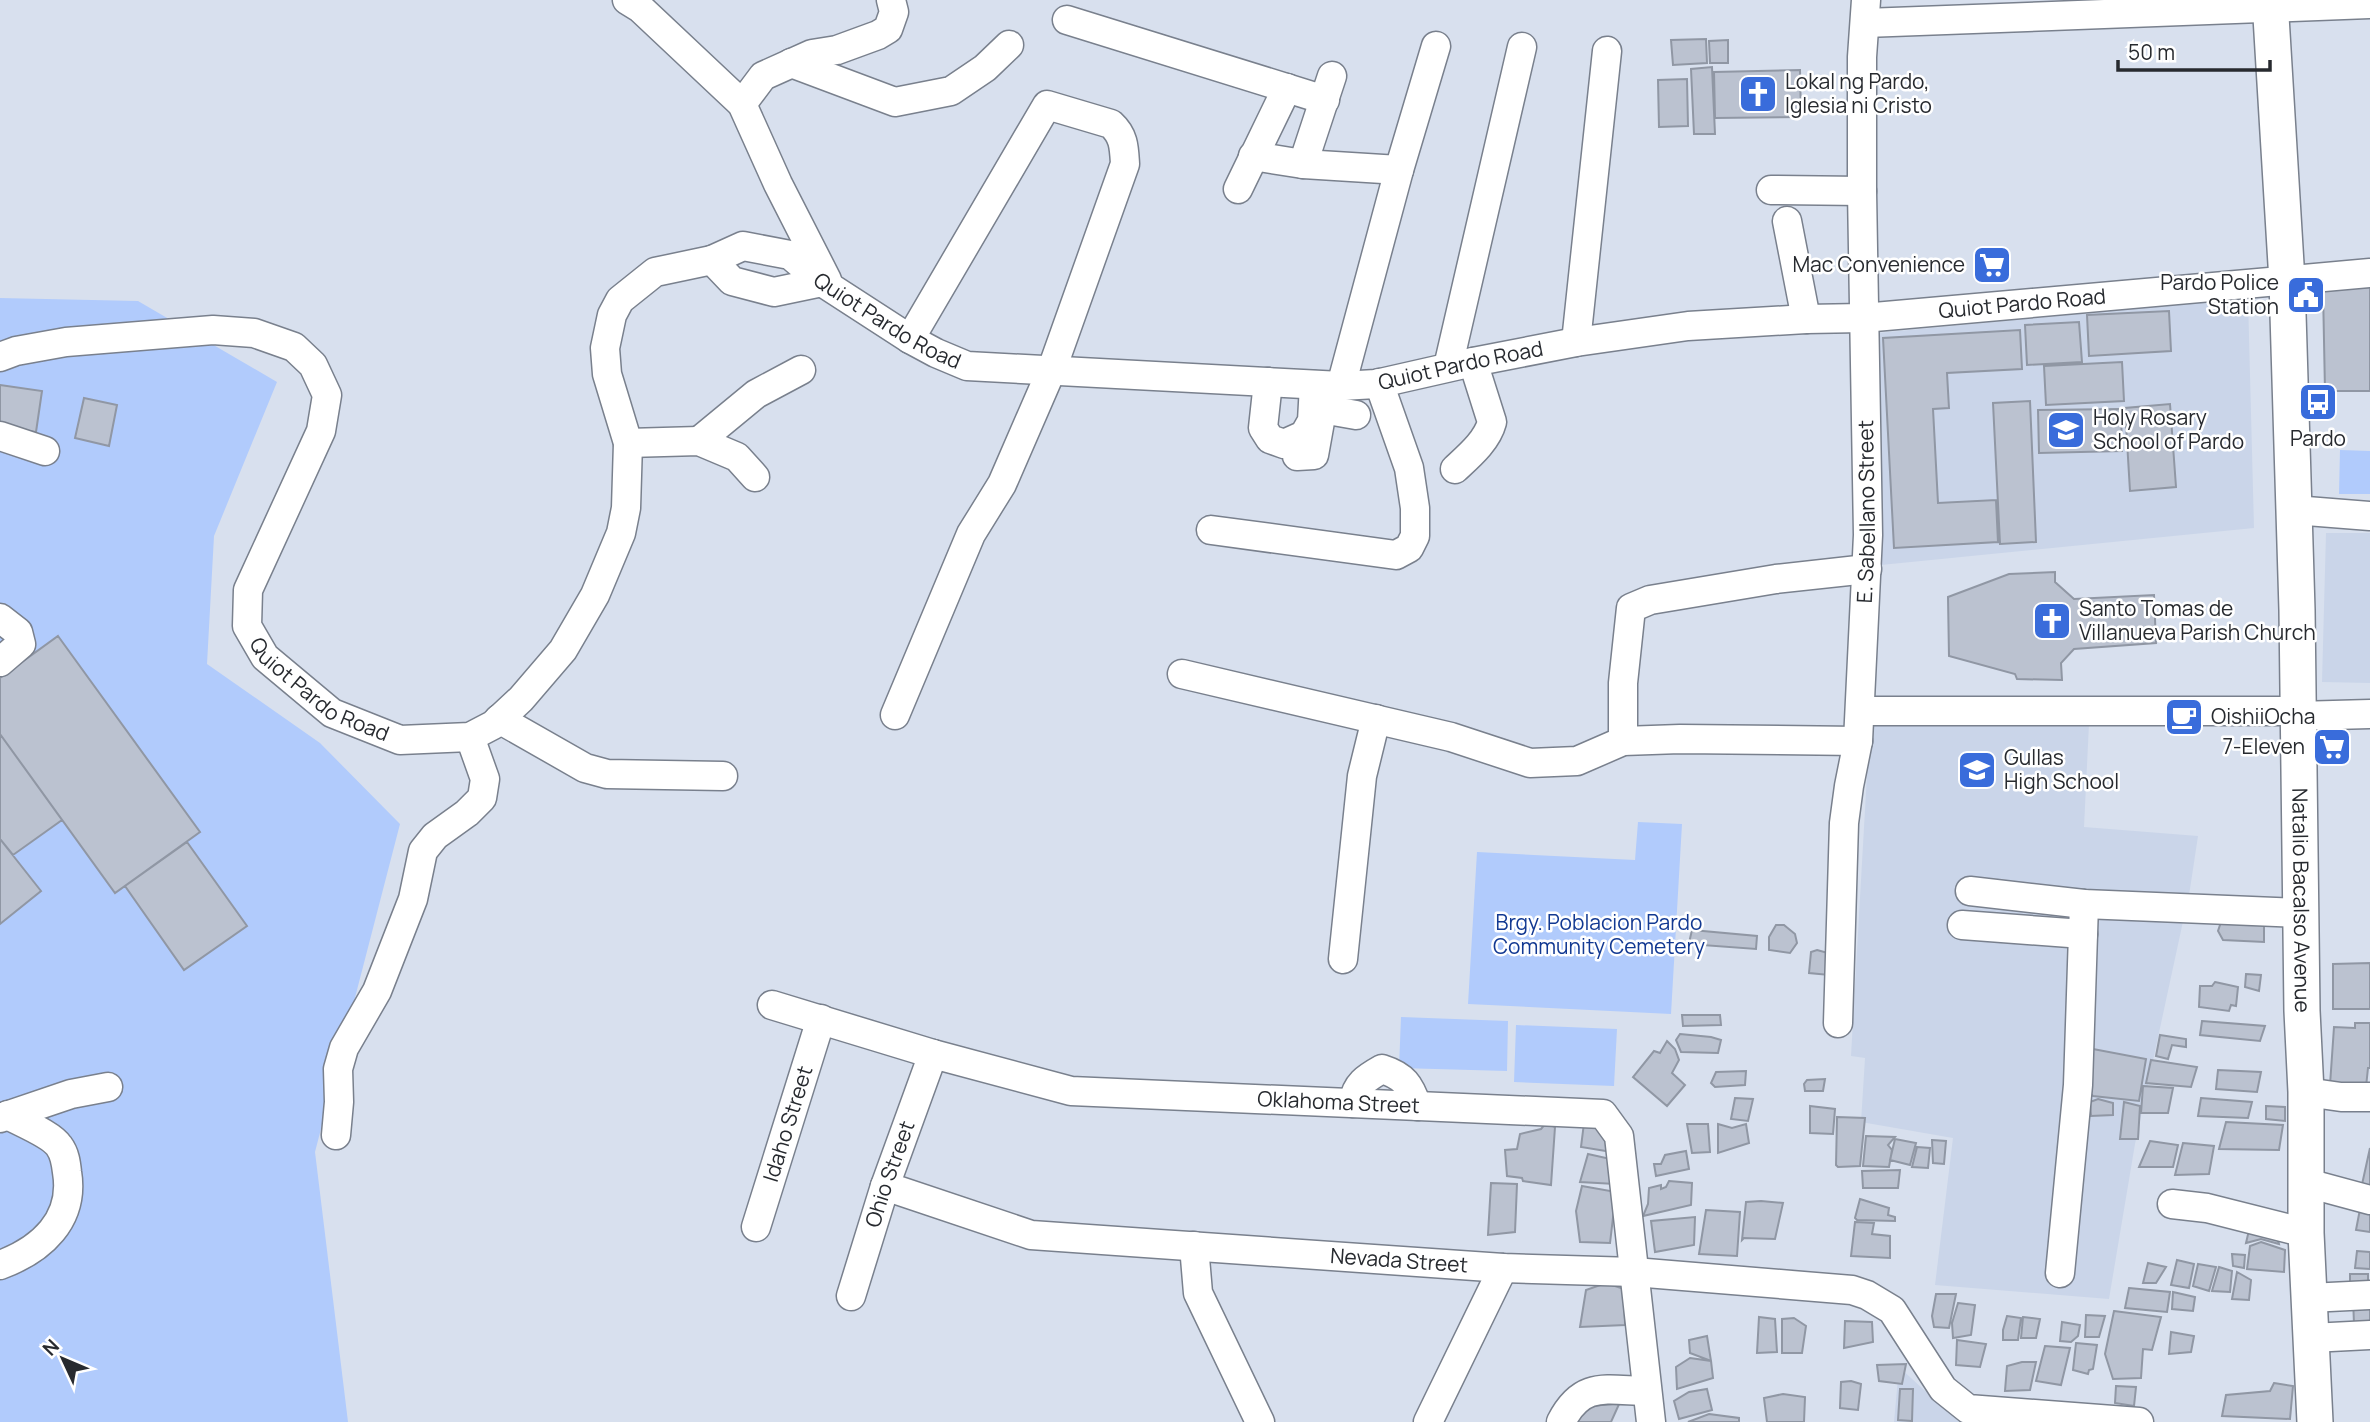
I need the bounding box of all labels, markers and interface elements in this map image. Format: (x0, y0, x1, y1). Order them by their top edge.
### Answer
scale bar (2118, 28, 2270, 72)
text: 50 m (2128, 38, 2175, 66)
place label: Lokal ng Pardo, Iglesia ni Cristo (1785, 67, 1932, 119)
church icon: Lokal ng Pardo, Iglesia ni Cristo (1737, 73, 1779, 115)
supermarket icon: Mac Convenience (1971, 244, 2013, 286)
place label: Mac Convenience (1792, 250, 1965, 278)
street label: Quiot Pardo Road (808, 266, 966, 375)
place label: Pardo Police Station (2160, 268, 2279, 320)
public building icon: Pardo Police Station (2285, 274, 2327, 316)
street label: Quiot Pardo Road (1937, 282, 2107, 324)
street label: Quiot Pardo Road (1375, 334, 1545, 396)
bus stop icon: Pardo (2297, 381, 2339, 423)
place label: Holy Rosary School of Pardo (2093, 403, 2244, 455)
school or university icon: Holy Rosary School of Pardo (2045, 409, 2087, 451)
street label: E. Sabellano Street (1850, 420, 1881, 604)
place label: Pardo (2290, 424, 2346, 452)
place label: Santo Tomas de Villanueva Parish Church (2079, 594, 2316, 646)
church icon: Santo Tomas de Villanueva Parish Church (2031, 600, 2073, 642)
street label: Quiot Pardo Road (244, 632, 393, 747)
cafe icon: OishiiOcha (2163, 696, 2205, 738)
place label: OishiiOcha (2211, 702, 2315, 730)
supermarket icon: 7-Eleven (2311, 726, 2353, 768)
place label: 7-Eleven (2223, 732, 2305, 760)
place label: Gullas High School (2004, 743, 2119, 795)
school or university icon: Gullas High School (1956, 749, 1998, 791)
street label: Natalio Bacalso Avenue (2286, 788, 2317, 1013)
park label: Brgy. Poblacion Pardo Community Cemetery (1493, 908, 1705, 960)
street label: Idaho Street (756, 1062, 818, 1185)
street label: Oklahoma Street (1257, 1084, 1420, 1119)
street label: Ohio Street (858, 1117, 921, 1231)
street label: Nevada Street (1329, 1241, 1469, 1279)
north arrow (28, 1324, 98, 1394)
text: N (37, 1333, 65, 1361)

